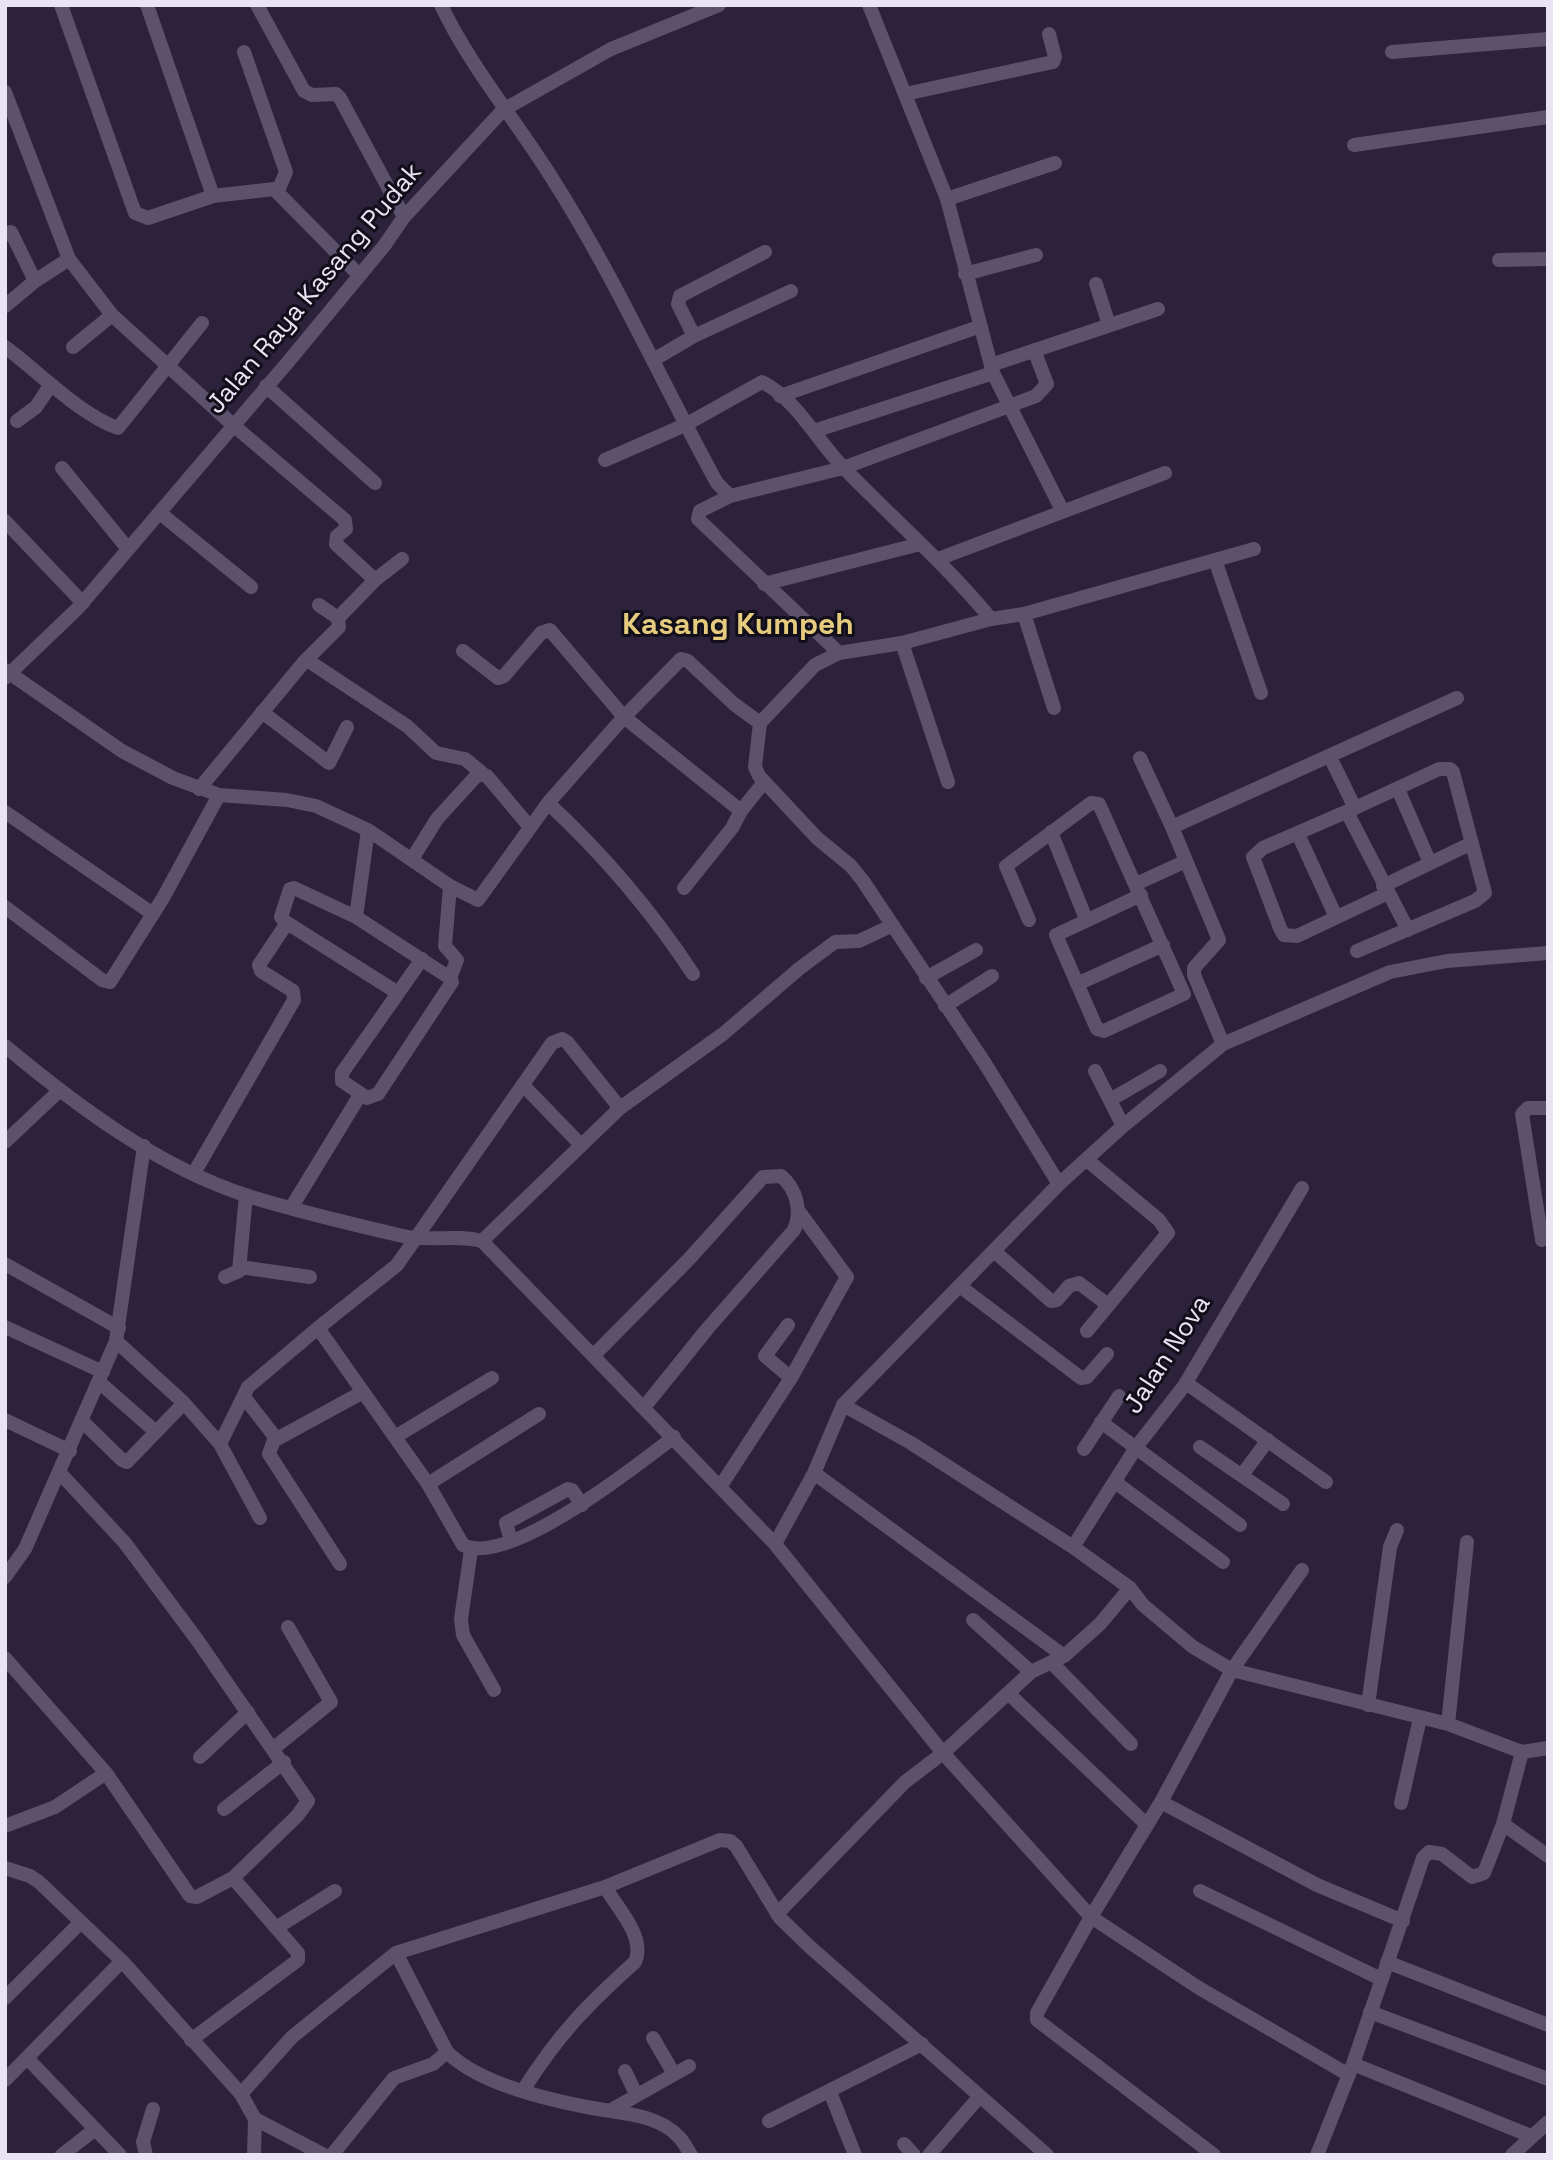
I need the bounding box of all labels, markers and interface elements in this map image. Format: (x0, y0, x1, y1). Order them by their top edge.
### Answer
street label: Jalan Raya Kasang Pudak (201, 157, 429, 421)
district label: Kasang Kumpeh (622, 608, 854, 644)
street label: Jalan Nova (1118, 1290, 1218, 1420)

